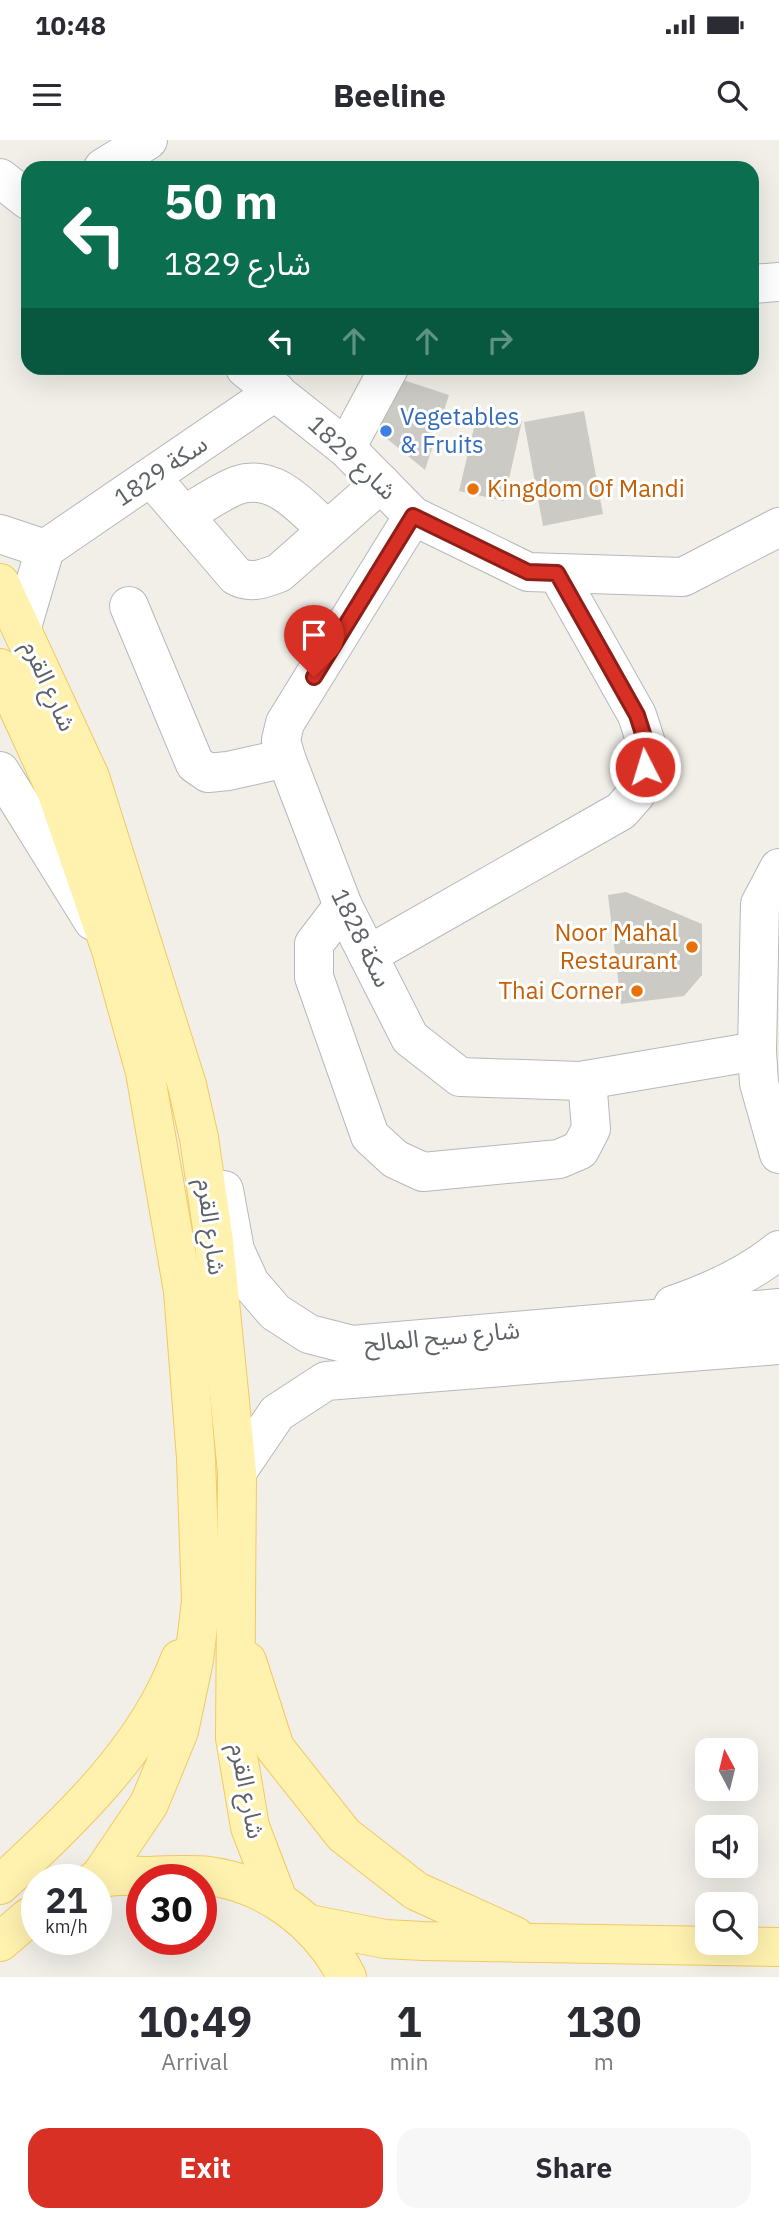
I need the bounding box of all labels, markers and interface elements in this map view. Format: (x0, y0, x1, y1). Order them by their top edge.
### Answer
text: 10:48 (35, 8, 106, 42)
text: Beeline (333, 74, 446, 116)
icon: menu (28, 76, 66, 114)
icon: search (713, 76, 751, 114)
text: 50 m (164, 169, 278, 232)
icon: left (49, 189, 140, 280)
text: 1829 شارع (164, 242, 311, 284)
icon: left (262, 322, 300, 360)
icon: ahead (335, 322, 373, 360)
icon: ahead (408, 322, 446, 360)
icon: right (481, 322, 519, 360)
place label: Vegetables & Fruits (400, 400, 519, 460)
street label: 1829 شارع (300, 408, 404, 508)
marker: Vegetables & Fruits (378, 423, 394, 439)
street label: سكة 1829 (108, 427, 213, 513)
place label: Kingdom Of Mandi (487, 472, 685, 504)
marker: Kingdom Of Mandi (465, 481, 481, 497)
pin (284, 605, 344, 677)
icon: arrive (295, 616, 333, 654)
street label: شارع القرم (13, 635, 84, 737)
position arrow (608, 730, 682, 804)
street label: سكة 1828 (324, 883, 400, 992)
place label: Noor Mahal Restaurant (554, 916, 678, 976)
marker: Noor Mahal Restaurant (684, 939, 700, 955)
place label: Thai Corner (498, 974, 623, 1006)
marker: Thai Corner (629, 983, 645, 999)
street label: شارع القرم (187, 1177, 234, 1277)
street label: شارع سيح المالح (363, 1313, 521, 1361)
north arrow (695, 1738, 758, 1801)
map controls (695, 1738, 758, 1955)
street label: شارع القرم (220, 1740, 273, 1842)
button: sound (695, 1815, 758, 1878)
speed limit sign: 30 (126, 1864, 217, 1955)
text: 21 (45, 1877, 88, 1923)
button: search (695, 1892, 758, 1955)
text: km/h (45, 1915, 88, 1938)
text: 10:49 (137, 1994, 252, 2049)
text: 1 (396, 1994, 422, 2049)
text: 130 (566, 1994, 642, 2049)
text: Arrival (161, 2046, 228, 2076)
text: min (390, 2046, 428, 2076)
text: m (594, 2046, 614, 2076)
button: Exit (28, 2128, 383, 2208)
button: Share (397, 2128, 751, 2208)

